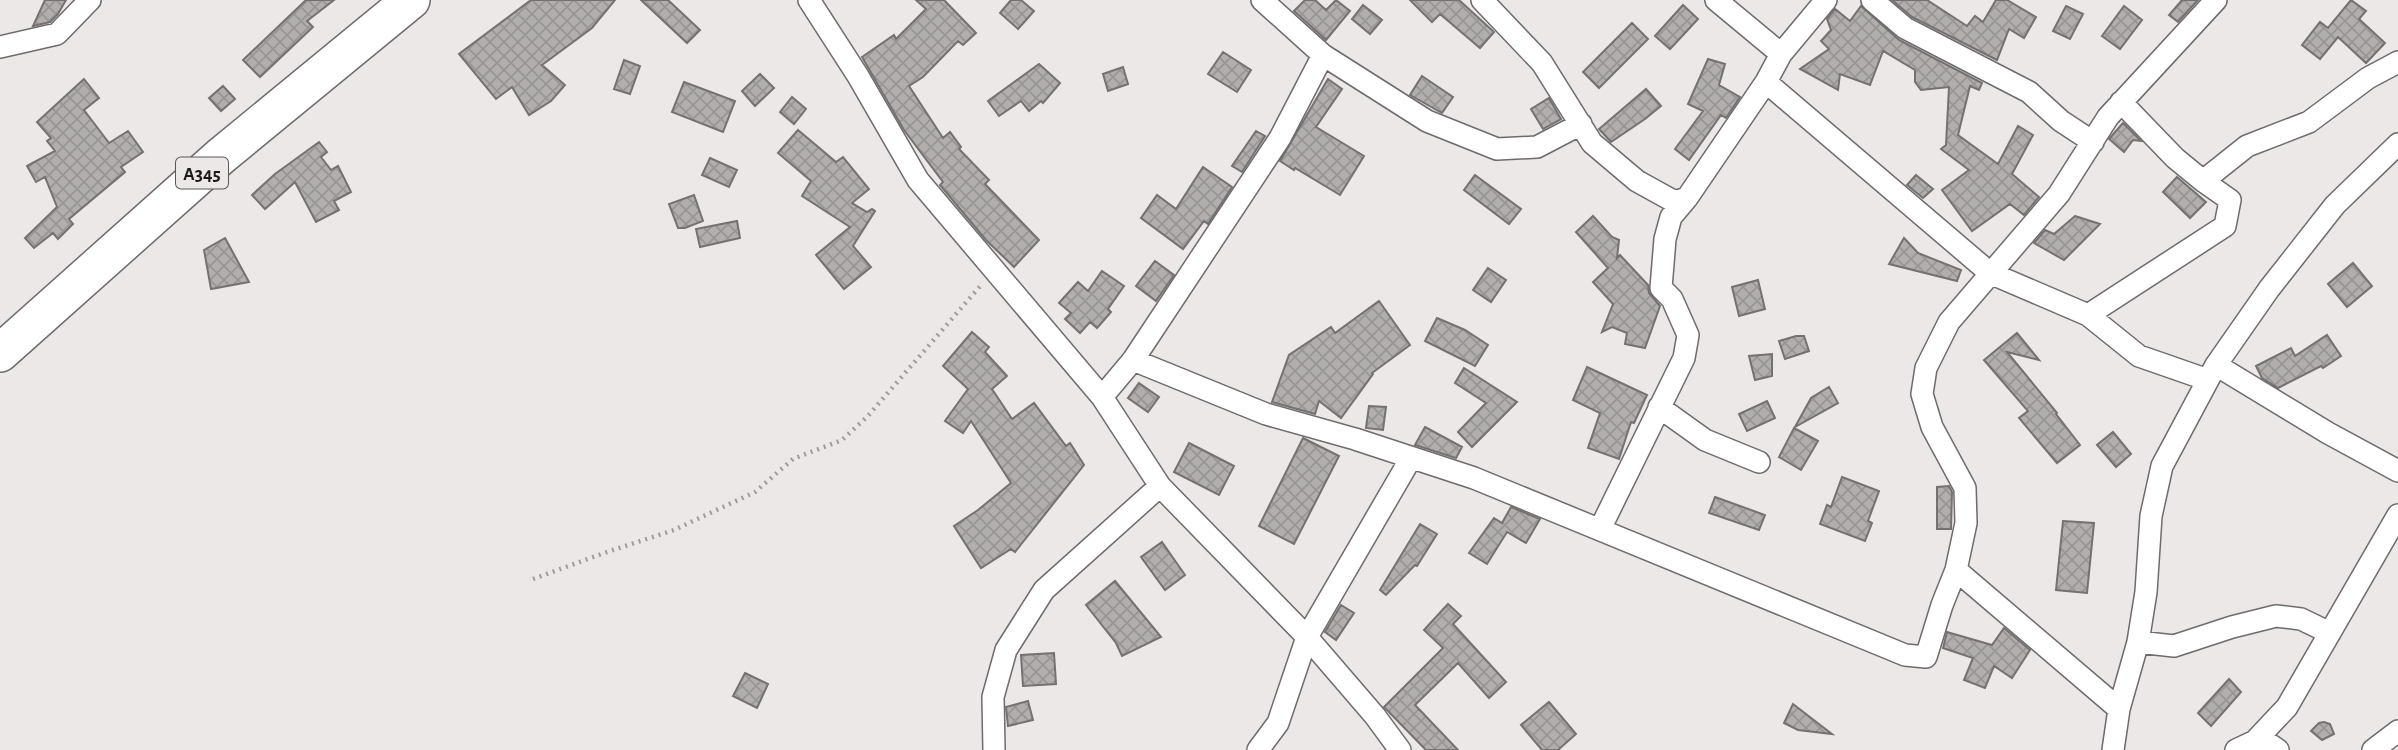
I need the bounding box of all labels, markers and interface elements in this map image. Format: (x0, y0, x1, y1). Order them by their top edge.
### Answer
road number: A345 (176, 158, 228, 188)

